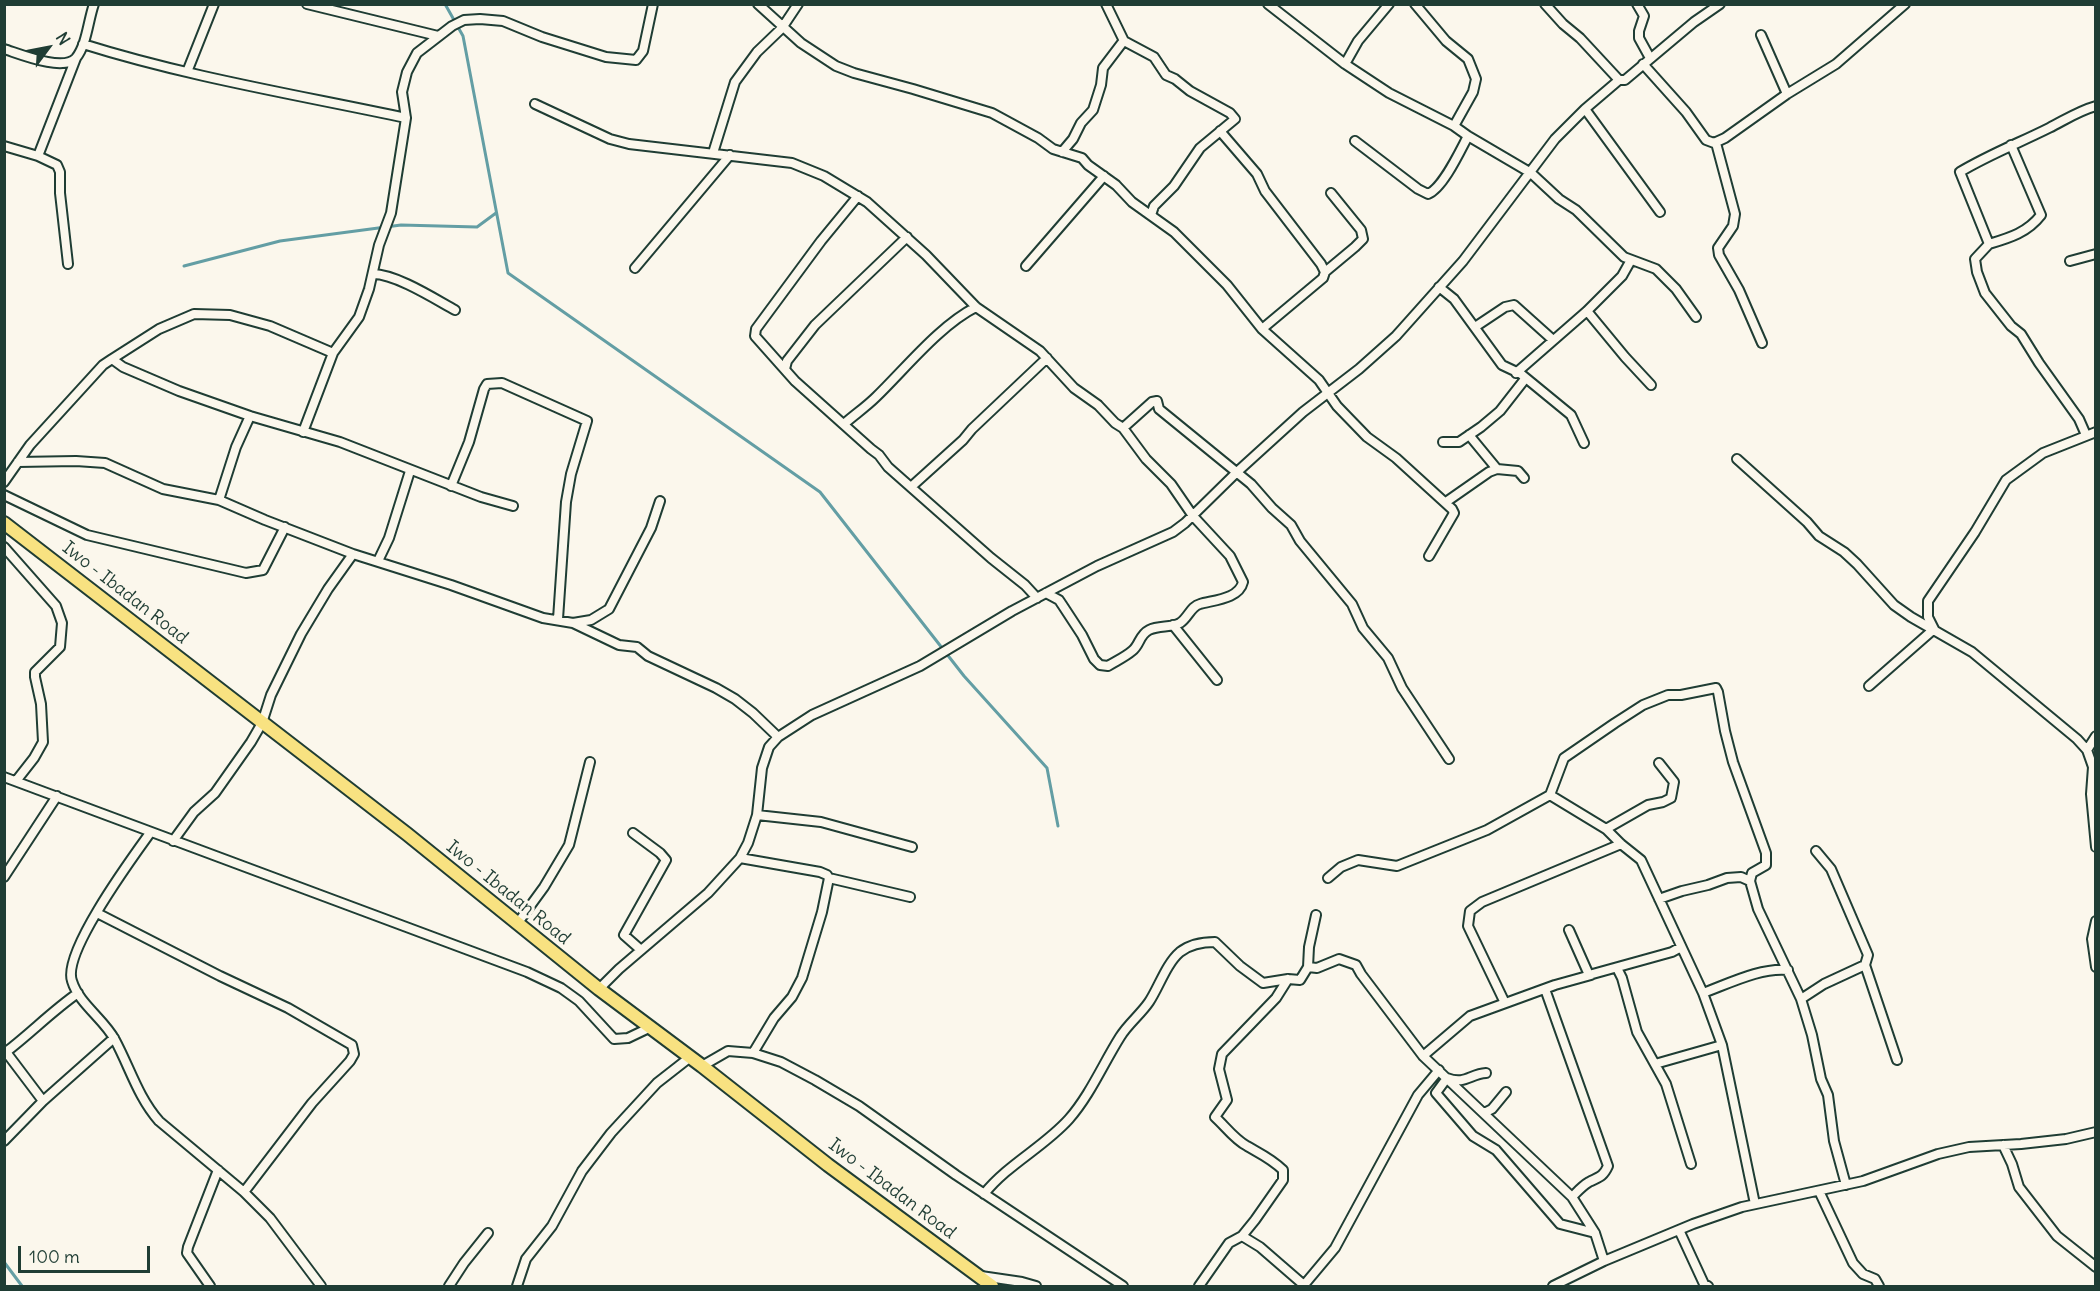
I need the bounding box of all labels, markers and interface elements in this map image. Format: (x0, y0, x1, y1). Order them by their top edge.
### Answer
north arrow (18, 18, 78, 78)
text: N (52, 28, 75, 48)
street label: Iwo - Ibadan Road (58, 537, 192, 649)
street label: Iwo - Ibadan Road (442, 836, 574, 950)
street label: Iwo - Ibadan Road (824, 1134, 960, 1244)
scale bar (21, 1234, 153, 1272)
text: 100 m (29, 1245, 80, 1268)

